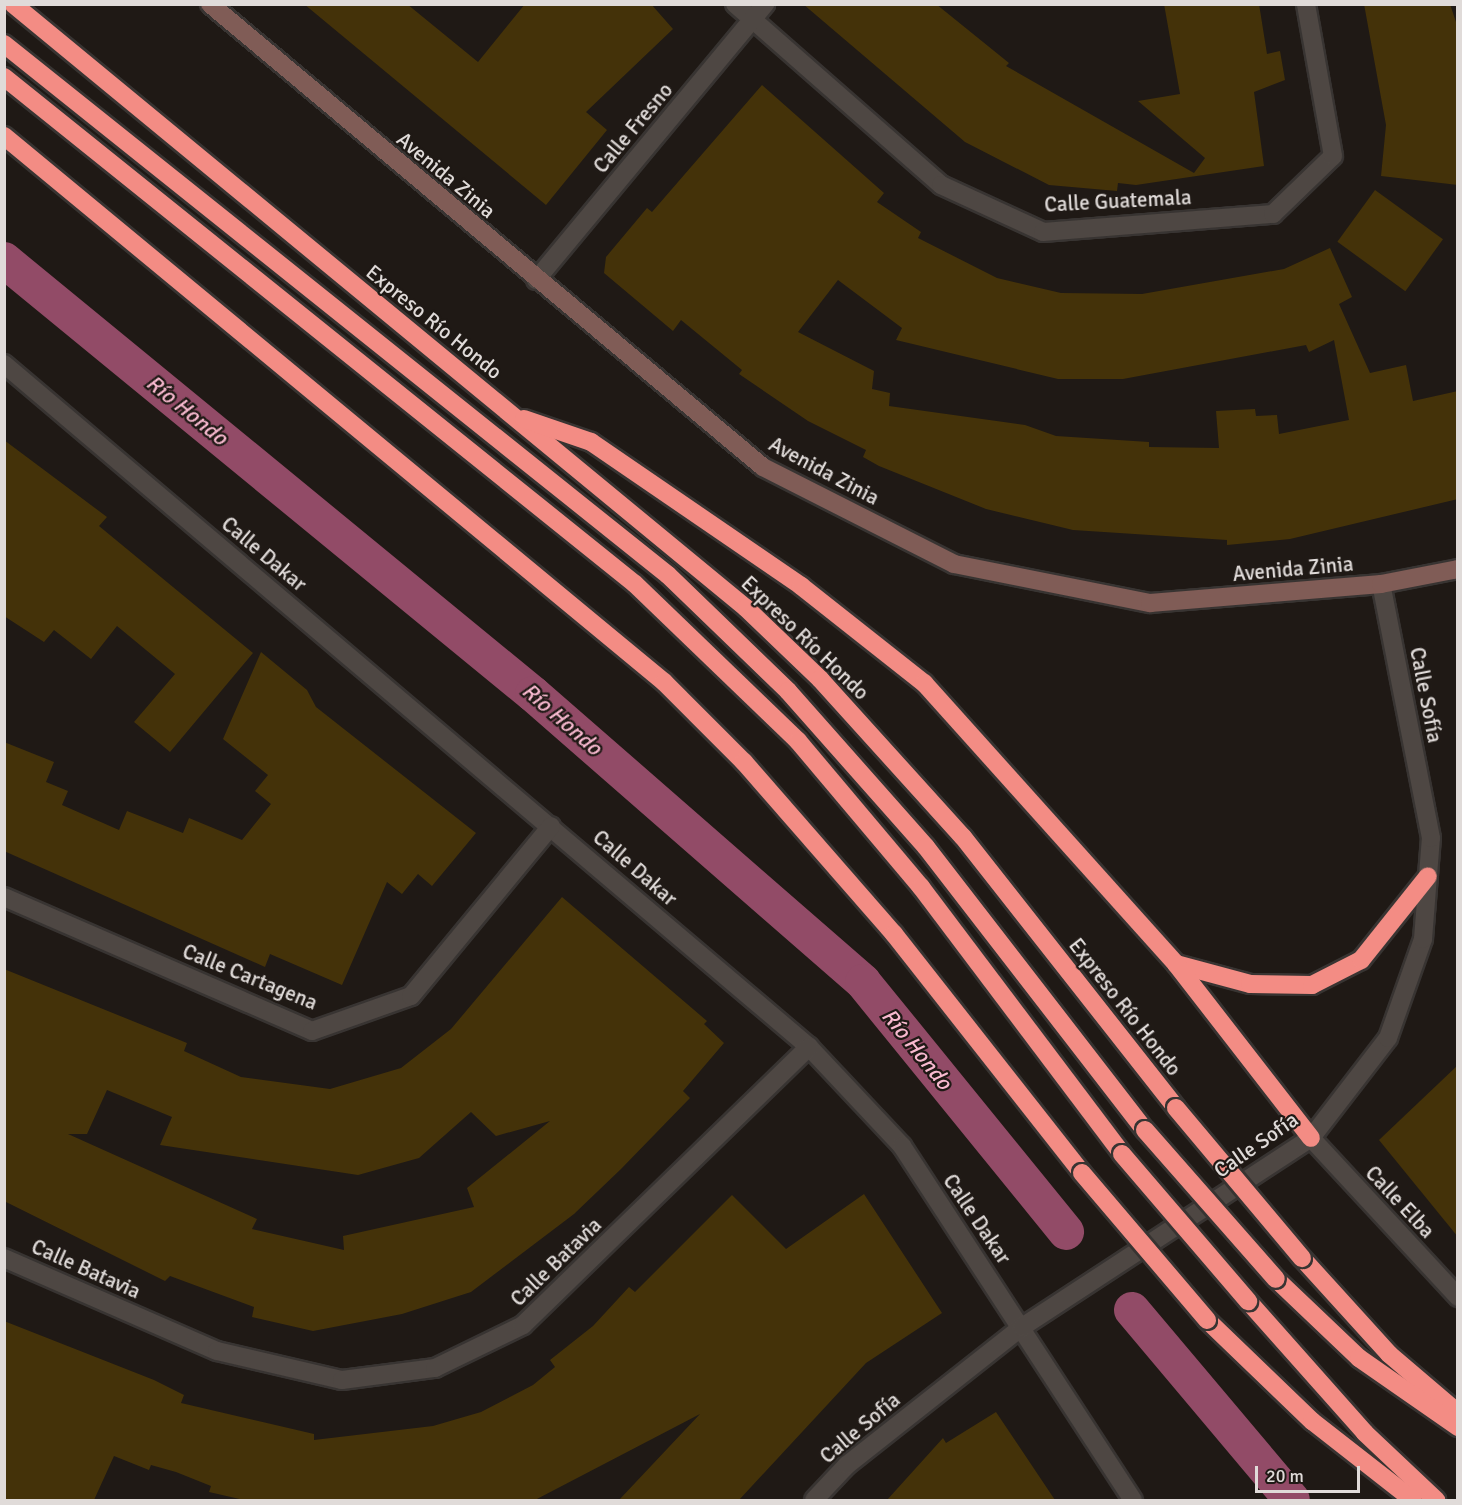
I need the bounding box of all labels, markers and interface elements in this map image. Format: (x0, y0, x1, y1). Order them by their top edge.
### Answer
street label: Calle Fresno (588, 78, 678, 178)
street label: Avenida Zinia (392, 126, 500, 224)
street label: Calle Guatemala (1044, 185, 1192, 217)
street label: Expreso Río Hondo (361, 259, 507, 385)
water label: Río Hondo (141, 369, 233, 451)
street label: Avenida Zinia (765, 431, 883, 511)
street label: Calle Dakar (216, 511, 312, 597)
street label: Avenida Zinia (1232, 551, 1354, 587)
street label: Expreso Río Hondo (736, 571, 874, 705)
street label: Calle Sofía (1404, 645, 1448, 745)
water label: Río Hondo (517, 677, 607, 761)
street label: Calle Dakar (588, 825, 682, 911)
street label: Expreso Río Hondo (1063, 933, 1187, 1081)
street label: Calle Cartagena (179, 939, 321, 1015)
water label: Río Hondo (876, 1003, 958, 1095)
street label: Calle Sofía (1209, 1107, 1303, 1183)
street label: Calle Elba (1360, 1161, 1440, 1243)
street label: Calle Dakar (938, 1169, 1016, 1269)
street label: Calle Batavia (505, 1212, 607, 1312)
street label: Calle Batavia (28, 1234, 144, 1304)
street label: Calle Sofía (815, 1387, 905, 1469)
scale bar (1258, 1454, 1363, 1492)
text: 20 m (1266, 1465, 1304, 1487)

